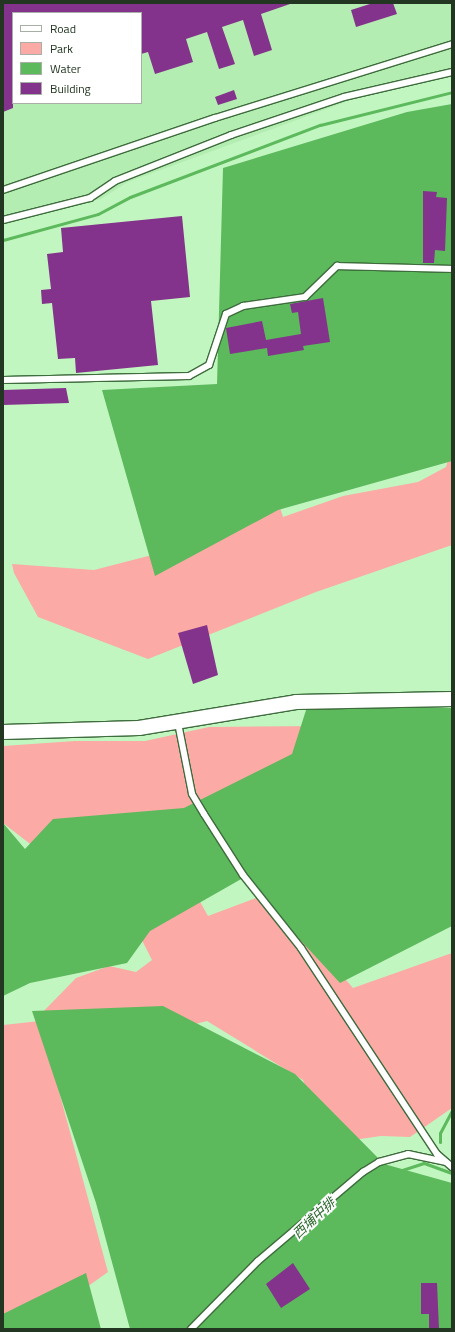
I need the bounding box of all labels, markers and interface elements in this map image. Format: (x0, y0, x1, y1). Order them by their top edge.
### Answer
legend (12, 12, 142, 104)
text: Road (50, 19, 76, 38)
text: Park (50, 39, 73, 58)
text: Water (50, 59, 81, 78)
text: Building (50, 79, 91, 98)
water label: 西埔中排 (290, 1195, 338, 1241)

